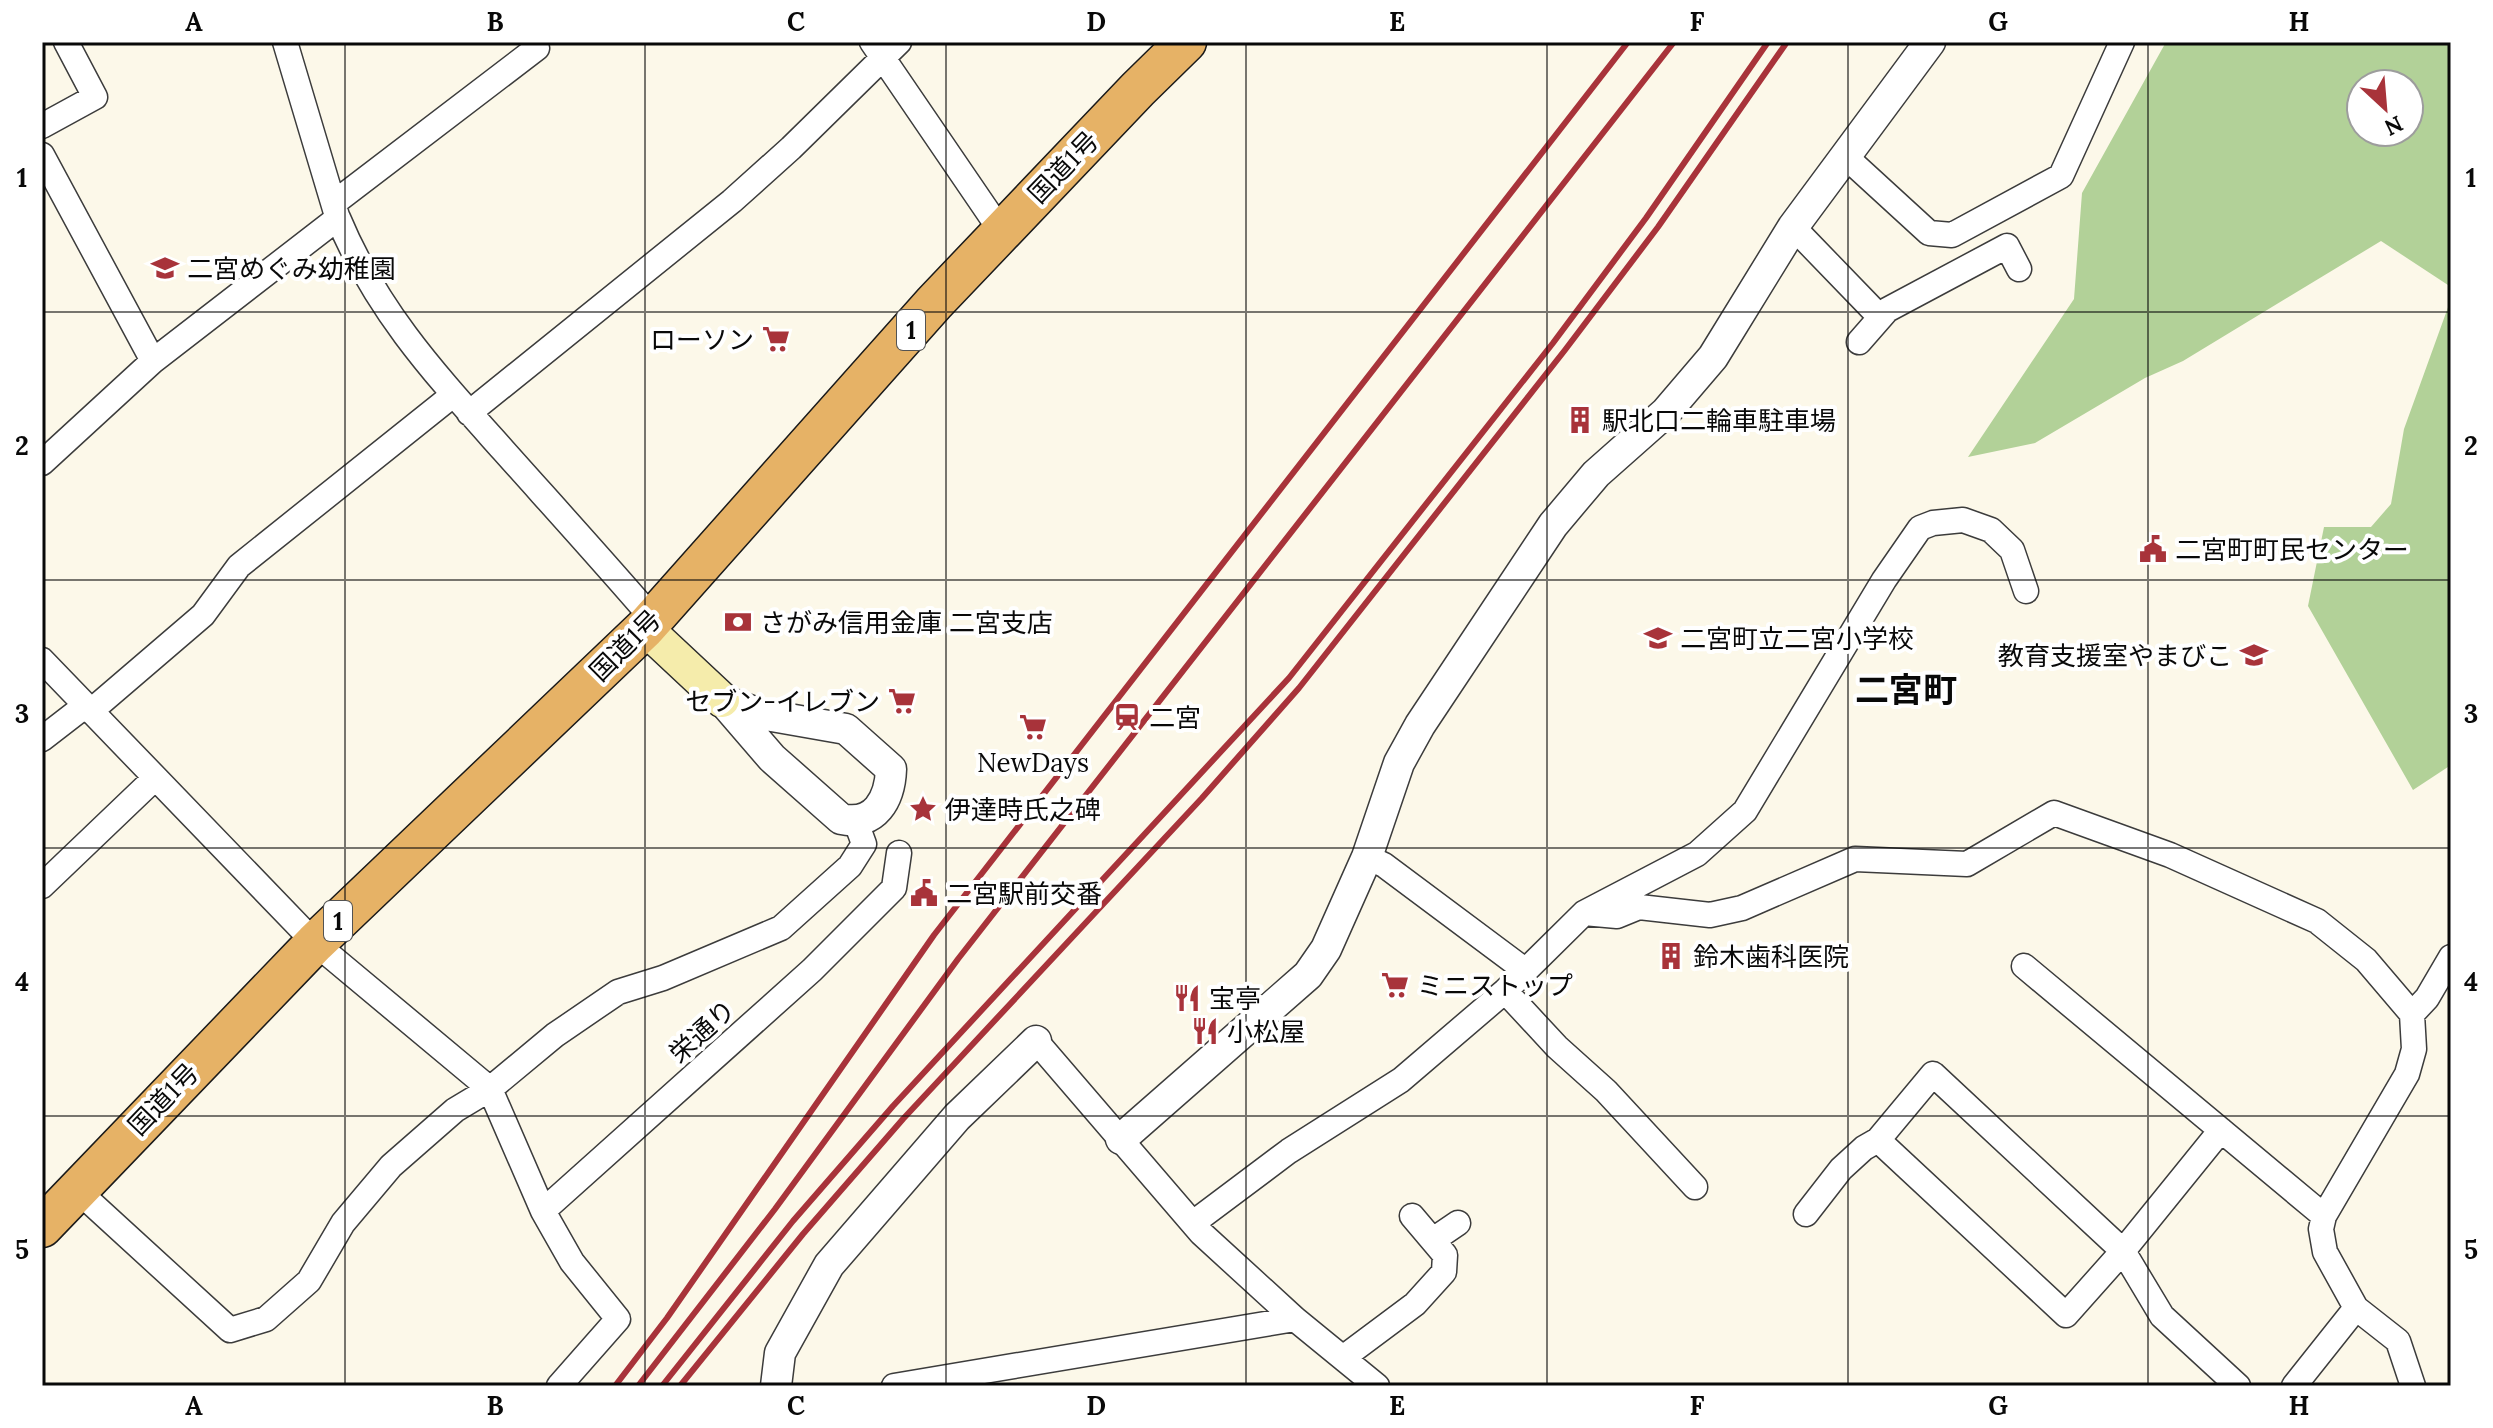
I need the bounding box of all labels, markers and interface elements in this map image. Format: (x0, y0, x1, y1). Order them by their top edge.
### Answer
text: A (185, 5, 203, 38)
text: B (486, 5, 504, 38)
text: C (787, 5, 805, 38)
text: D (1086, 5, 1106, 38)
text: E (1389, 5, 1405, 38)
text: F (1690, 5, 1705, 38)
text: G (1988, 5, 2008, 38)
text: H (2289, 5, 2309, 38)
north arrow (2345, 68, 2425, 148)
text: N (2380, 110, 2408, 142)
street label: 国道1号 (1021, 124, 1105, 210)
text: 1 (17, 161, 27, 194)
text: 1 (2466, 161, 2476, 194)
place label: 二宮めぐみ幼稚園 (187, 252, 396, 285)
school or university icon: 二宮めぐみ幼稚園 (150, 253, 180, 283)
road number: 1 (897, 310, 925, 350)
place label: ローソン (650, 323, 754, 356)
supermarket icon: ローソン (761, 324, 791, 354)
place label: 駅北口二輪車駐車場 (1602, 404, 1836, 437)
building icon: 駅北口二輪車駐車場 (1565, 405, 1595, 435)
text: 2 (15, 429, 29, 462)
text: 2 (2464, 429, 2478, 462)
place label: 二宮町町民センター (2175, 533, 2409, 566)
public building icon: 二宮町町民センター (2138, 534, 2168, 564)
street label: 国道1号 (582, 602, 668, 688)
place label: さがみ信用金庫 二宮支店 (760, 606, 1053, 639)
bank icon: さがみ信用金庫 二宮支店 (723, 607, 753, 637)
place label: 二宮町立二宮小学校 (1680, 622, 1914, 655)
school or university icon: 二宮町立二宮小学校 (1643, 623, 1673, 653)
place label: 教育支援室やまびこ (1998, 639, 2232, 672)
school or university icon: 教育支援室やまびこ (2239, 640, 2269, 670)
district label: 二宮町 (1855, 668, 1957, 711)
place label: セブン-イレブン (685, 685, 880, 718)
supermarket icon: セブン-イレブン (887, 686, 917, 716)
text: 3 (15, 697, 29, 730)
text: 3 (2464, 697, 2478, 730)
place label: 二宮 (1149, 701, 1201, 734)
station icon: 二宮 (1112, 702, 1142, 732)
supermarket icon: NewDays (1018, 712, 1048, 742)
place label: NewDays (977, 746, 1089, 779)
place label: 伊達時氏之碑 (945, 793, 1101, 826)
place icon: 伊達時氏之碑 (908, 794, 938, 824)
place label: 二宮駅前交番 (946, 877, 1102, 910)
public building icon: 二宮駅前交番 (909, 878, 939, 908)
road number: 1 (324, 901, 352, 941)
place label: 鈴木歯科医院 (1693, 940, 1849, 973)
building icon: 鈴木歯科医院 (1656, 941, 1686, 971)
text: 4 (15, 965, 29, 998)
text: 4 (2464, 965, 2478, 998)
place label: ミニストップ (1417, 969, 1573, 1002)
supermarket icon: ミニストップ (1380, 970, 1410, 1000)
place label: 宝亭 (1209, 982, 1261, 1015)
restaurant icon: 宝亭 (1172, 983, 1202, 1013)
street label: 栄通り (662, 993, 742, 1069)
place label: 小松屋 (1227, 1015, 1305, 1048)
restaurant icon: 小松屋 (1190, 1016, 1220, 1046)
street label: 国道1号 (121, 1056, 205, 1142)
text: 5 (15, 1233, 29, 1266)
text: 5 (2464, 1233, 2478, 1266)
text: A (185, 1389, 203, 1422)
text: B (486, 1389, 504, 1422)
text: C (787, 1389, 805, 1422)
text: D (1086, 1389, 1106, 1422)
text: E (1389, 1389, 1405, 1422)
text: F (1690, 1389, 1705, 1422)
text: G (1988, 1389, 2008, 1422)
text: H (2289, 1389, 2309, 1422)

